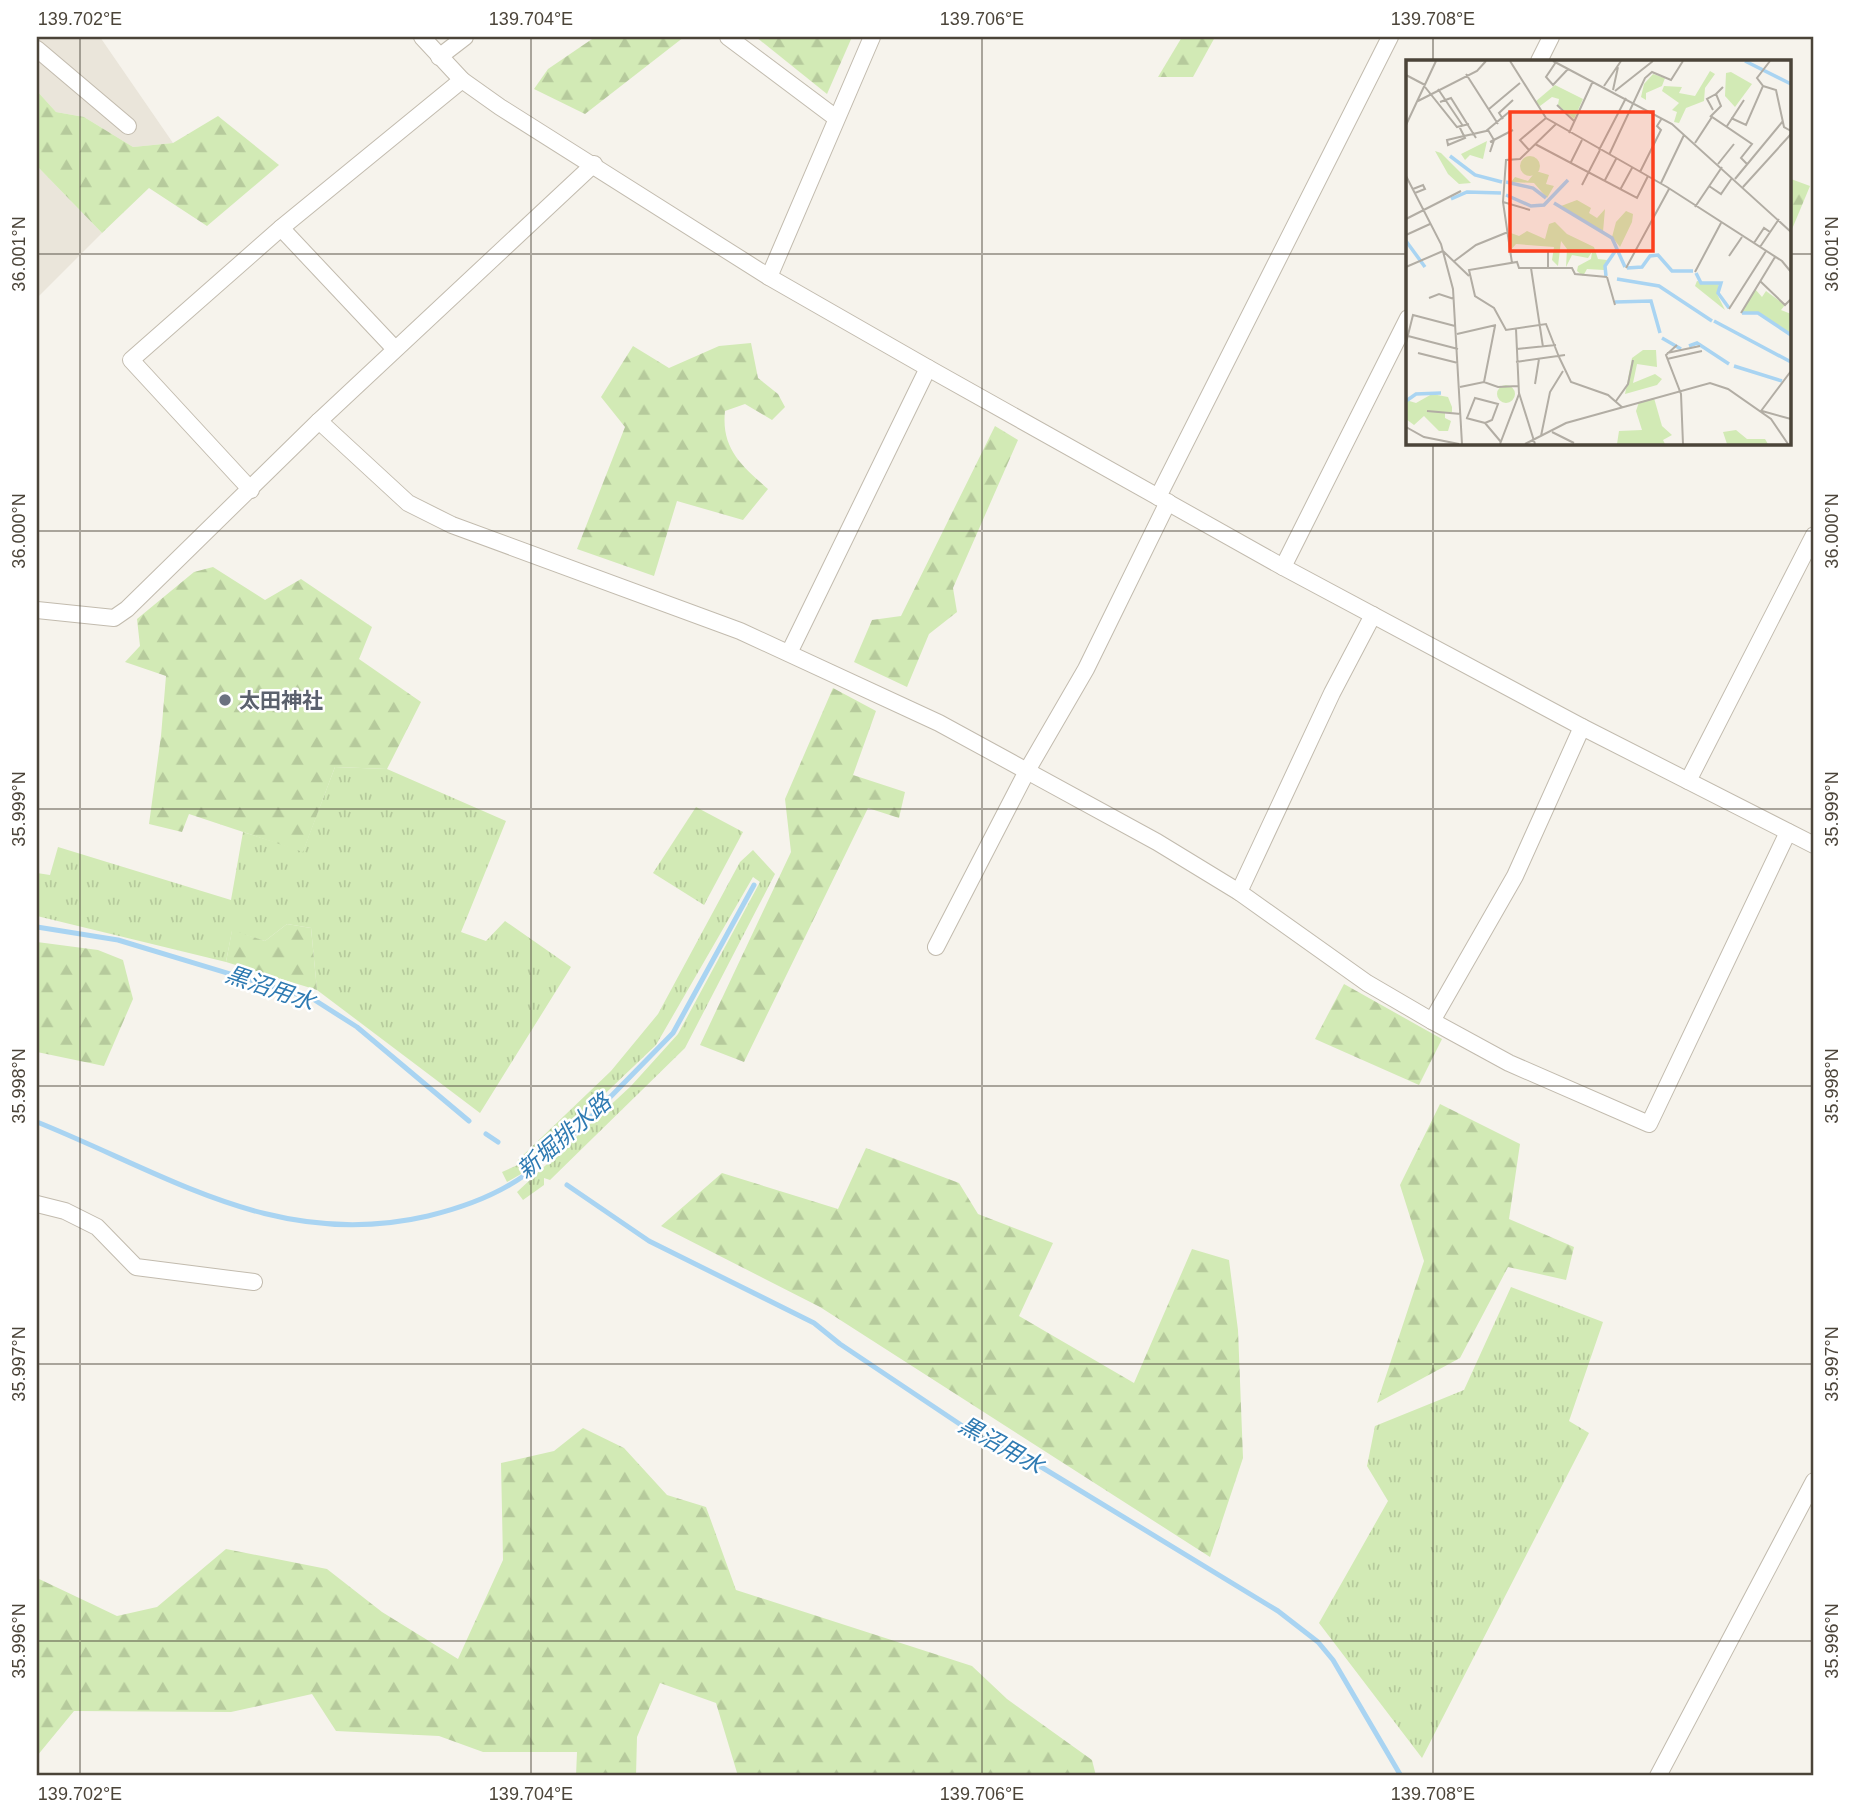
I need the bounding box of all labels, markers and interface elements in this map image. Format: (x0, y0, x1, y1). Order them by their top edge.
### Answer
text: 139.702°E (38, 9, 122, 29)
text: 139.704°E (489, 9, 573, 29)
text: 139.706°E (940, 9, 1024, 29)
text: 139.708°E (1391, 9, 1475, 29)
inset map (1406, 60, 1792, 444)
text: 36.001°N (9, 216, 29, 292)
text: 36.001°N (1822, 216, 1842, 292)
text: 36.000°N (9, 493, 29, 569)
text: 36.000°N (1822, 493, 1842, 569)
place label: 太田神社 (239, 689, 323, 712)
marker: 太田神社 (217, 692, 233, 708)
text: 35.999°N (9, 771, 29, 847)
text: 35.999°N (1822, 771, 1842, 847)
water label: 黒沼用水 (222, 961, 321, 1016)
text: 35.998°N (9, 1048, 29, 1124)
text: 35.998°N (1822, 1048, 1842, 1124)
water label: 新堀排水路 (512, 1087, 617, 1184)
text: 35.997°N (9, 1326, 29, 1402)
text: 35.997°N (1822, 1326, 1842, 1402)
water label: 黒沼用水 (954, 1411, 1050, 1480)
text: 35.996°N (9, 1603, 29, 1679)
text: 35.996°N (1822, 1603, 1842, 1679)
text: 139.702°E (38, 1784, 122, 1804)
text: 139.704°E (489, 1784, 573, 1804)
text: 139.706°E (940, 1784, 1024, 1804)
text: 139.708°E (1391, 1784, 1475, 1804)

